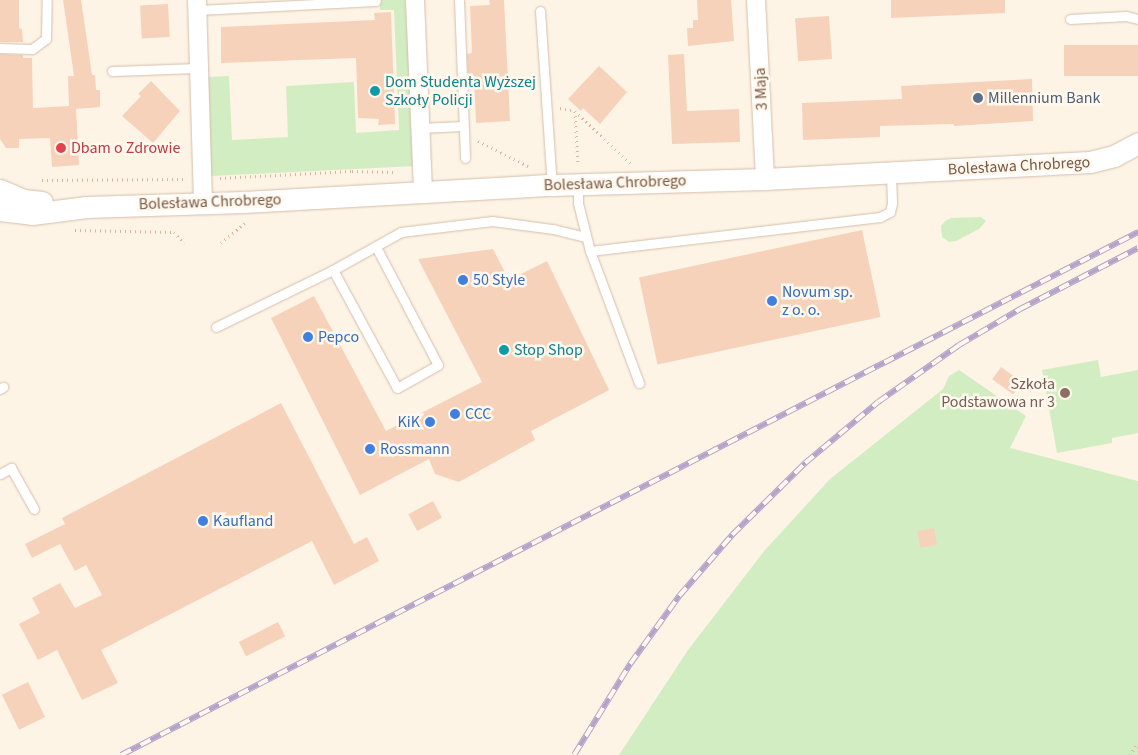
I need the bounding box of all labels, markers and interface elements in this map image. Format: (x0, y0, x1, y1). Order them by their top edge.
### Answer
street label: 3 Maja (750, 67, 772, 111)
place label: Dom Studenta Wyższej Szkoły Policji (385, 72, 536, 110)
marker: Dom Studenta Wyższej Szkoły Policji (369, 85, 381, 97)
place label: Millennium Bank (988, 88, 1100, 108)
marker: Millennium Bank (972, 92, 984, 104)
place label: Dbam o Zdrowie (71, 138, 180, 158)
marker: Dbam o Zdrowie (55, 142, 67, 154)
street label: Bolesława Chrobrego (947, 153, 1091, 179)
street label: Bolesława Chrobrego (543, 171, 687, 195)
street label: Bolesława Chrobrego (138, 190, 282, 214)
place label: 50 Style (473, 270, 525, 290)
marker: 50 Style (457, 274, 469, 286)
place label: Novum sp. z o. o. (782, 282, 853, 320)
marker: Novum sp. z o. o. (766, 295, 778, 307)
place label: Pepco (318, 327, 359, 347)
marker: Pepco (302, 331, 314, 343)
place label: Stop Shop (514, 340, 583, 360)
marker: Stop Shop (498, 344, 510, 356)
place label: Szkoła Podstawowa nr 3 (941, 374, 1055, 412)
marker: Szkoła Podstawowa nr 3 (1059, 387, 1071, 399)
place label: CCC (465, 404, 491, 424)
marker: CCC (449, 408, 461, 420)
place label: KiK (398, 412, 420, 432)
marker: KiK (424, 416, 436, 428)
place label: Rossmann (380, 439, 450, 459)
marker: Rossmann (364, 443, 376, 455)
place label: Kaufland (213, 511, 273, 531)
marker: Kaufland (197, 515, 209, 527)

